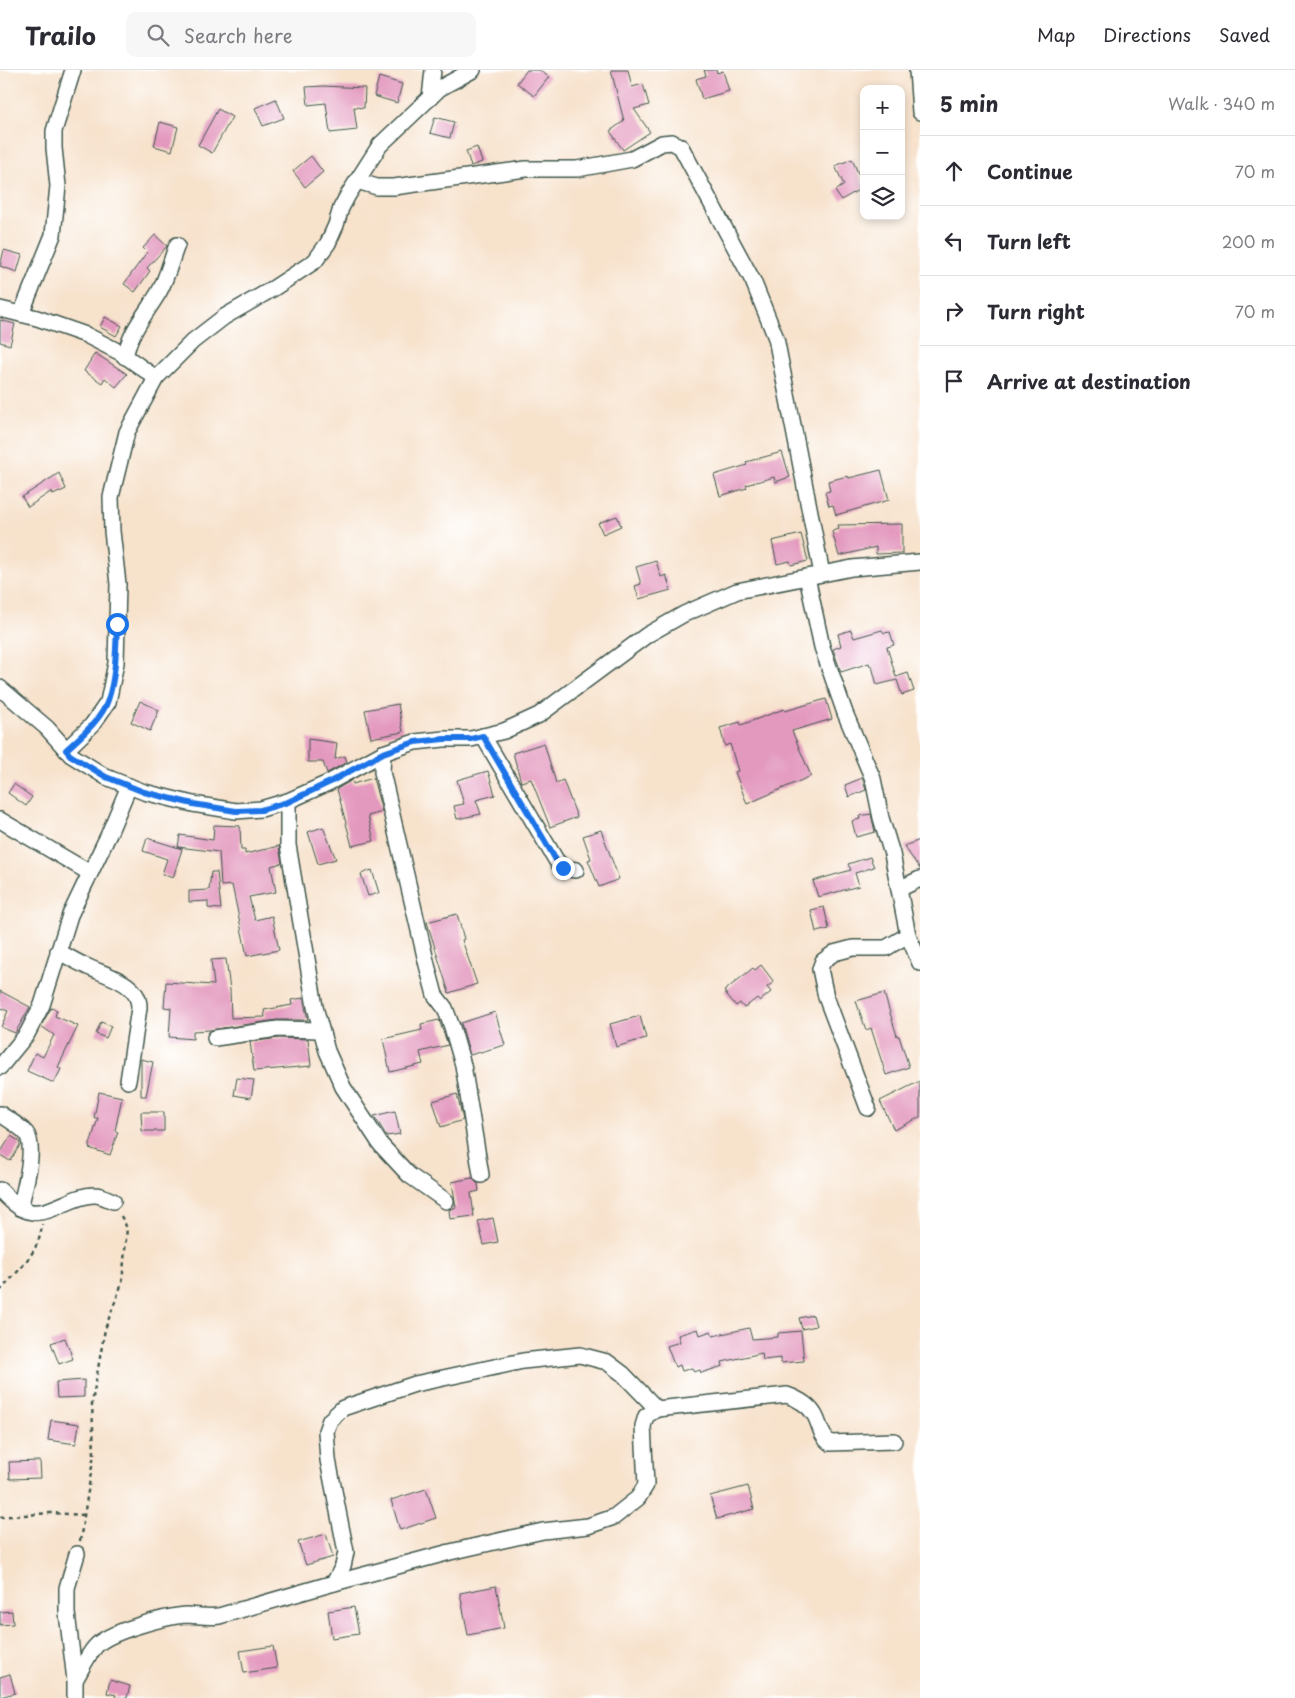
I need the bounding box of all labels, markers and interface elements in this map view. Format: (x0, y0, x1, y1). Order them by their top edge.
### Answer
search box (126, 12, 476, 57)
text: Trailo (25, 17, 96, 53)
icon: search (144, 21, 172, 49)
text: Search here (184, 21, 292, 49)
text: Map (1037, 21, 1075, 48)
text: Directions (1103, 21, 1191, 48)
text: Saved (1219, 21, 1270, 48)
map controls (860, 85, 905, 220)
button: + (860, 85, 905, 130)
text: 5 min (940, 87, 998, 119)
text: Walk · 340 m (1168, 91, 1275, 115)
button: − (860, 130, 905, 175)
icon: ahead (940, 157, 968, 185)
text: Continue (987, 157, 1073, 185)
text: 70 m (1235, 159, 1275, 183)
button: layers (860, 175, 905, 220)
icon: left (940, 227, 968, 255)
text: Turn left (987, 227, 1071, 255)
text: 200 m (1222, 229, 1275, 253)
icon: right (940, 297, 968, 325)
text: Turn right (987, 297, 1085, 325)
text: 70 m (1235, 299, 1275, 323)
icon: arrive (940, 367, 968, 395)
text: Arrive at destination (987, 367, 1191, 395)
route start (106, 613, 129, 636)
route end (552, 857, 575, 880)

